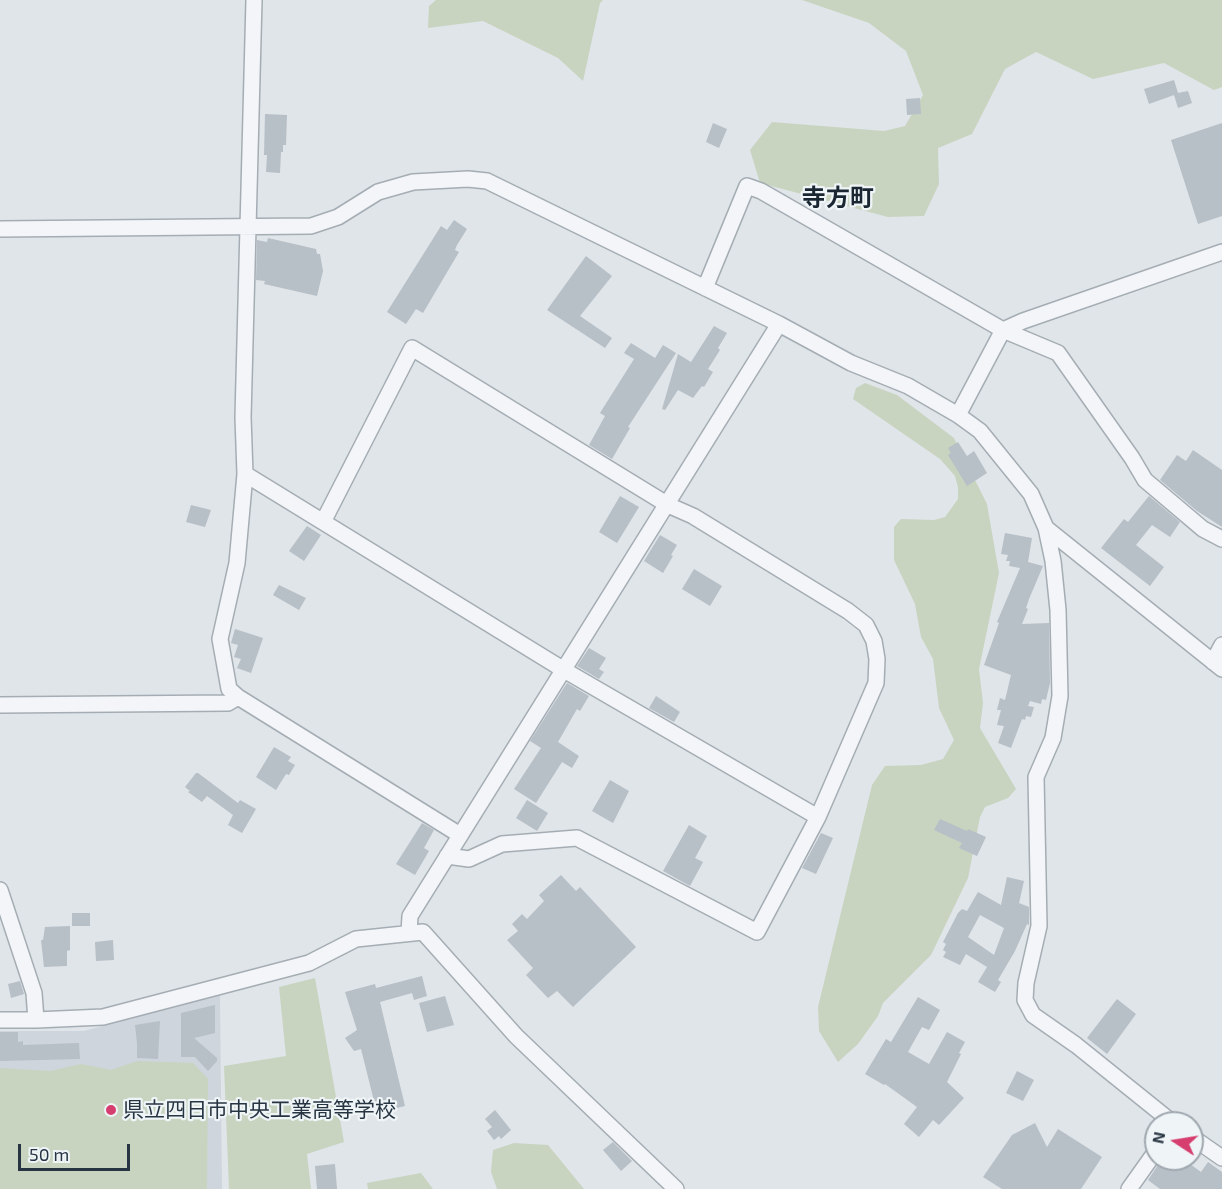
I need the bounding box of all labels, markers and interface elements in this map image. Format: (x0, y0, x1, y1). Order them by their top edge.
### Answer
district label: 寺方町 (802, 184, 874, 212)
place label: 県立四日市中央工業高等学校 (123, 1097, 396, 1123)
marker: 県立四日市中央工業高等学校 (104, 1103, 118, 1117)
north arrow (1144, 1111, 1204, 1171)
text: N (1147, 1130, 1168, 1145)
scale bar (21, 1132, 134, 1170)
text: 50 m (29, 1143, 69, 1165)

